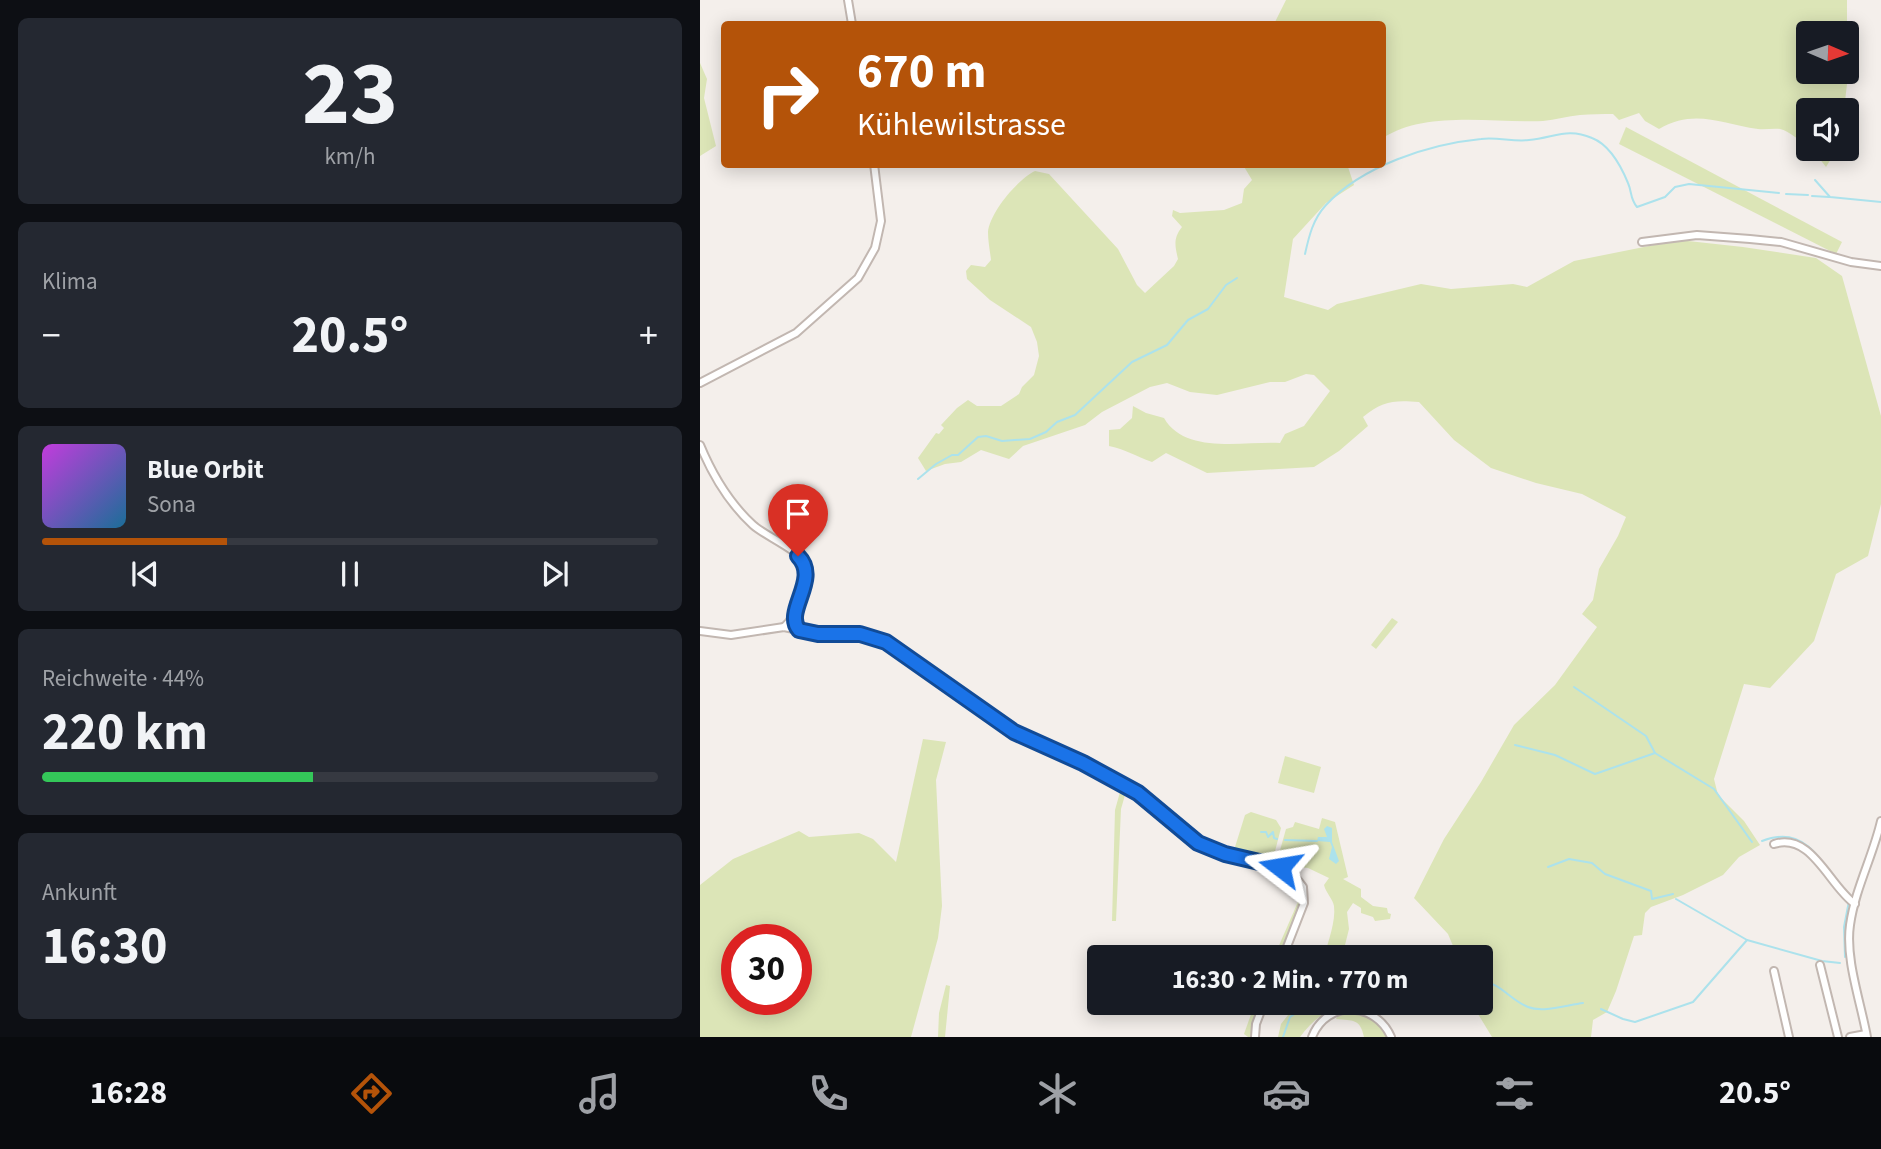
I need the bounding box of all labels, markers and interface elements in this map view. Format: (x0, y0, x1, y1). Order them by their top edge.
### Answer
north arrow (1796, 21, 1858, 84)
map controls (1796, 21, 1859, 161)
text: 23 (302, 30, 398, 159)
text: 670 m (857, 37, 986, 107)
icon: right (742, 49, 833, 140)
button: sound (1796, 98, 1859, 161)
text: Kühlewilstrasse (857, 102, 1066, 148)
text: km/h (324, 140, 376, 173)
text: Klima (42, 265, 98, 298)
text: 20.5° (292, 299, 408, 373)
text: − (42, 309, 61, 363)
text: + (639, 309, 658, 363)
text: Blue Orbit (147, 451, 264, 488)
pin (768, 484, 828, 556)
text: Sona (147, 488, 196, 521)
icon: arrive (779, 495, 817, 533)
icon: previous (126, 555, 164, 593)
icon: pause (331, 555, 369, 593)
icon: next (536, 555, 574, 593)
text: Reichweite · 44% (42, 662, 204, 695)
text: 220 km (42, 696, 208, 770)
position arrow (1243, 830, 1317, 904)
text: Ankunft (42, 876, 117, 909)
text: 16:30 (42, 910, 167, 984)
speed limit sign: 30 (721, 924, 812, 1015)
text: 16:30 · 2 Min. · 770 m (1172, 961, 1408, 998)
icon: directions (347, 1069, 396, 1118)
icon: music (575, 1069, 624, 1118)
icon: phone (804, 1069, 853, 1118)
icon: climate (1033, 1069, 1082, 1118)
icon: car (1262, 1069, 1311, 1118)
icon: filters (1490, 1069, 1539, 1118)
text: 16:28 (90, 1070, 167, 1116)
text: 20.5° (1719, 1070, 1791, 1116)

